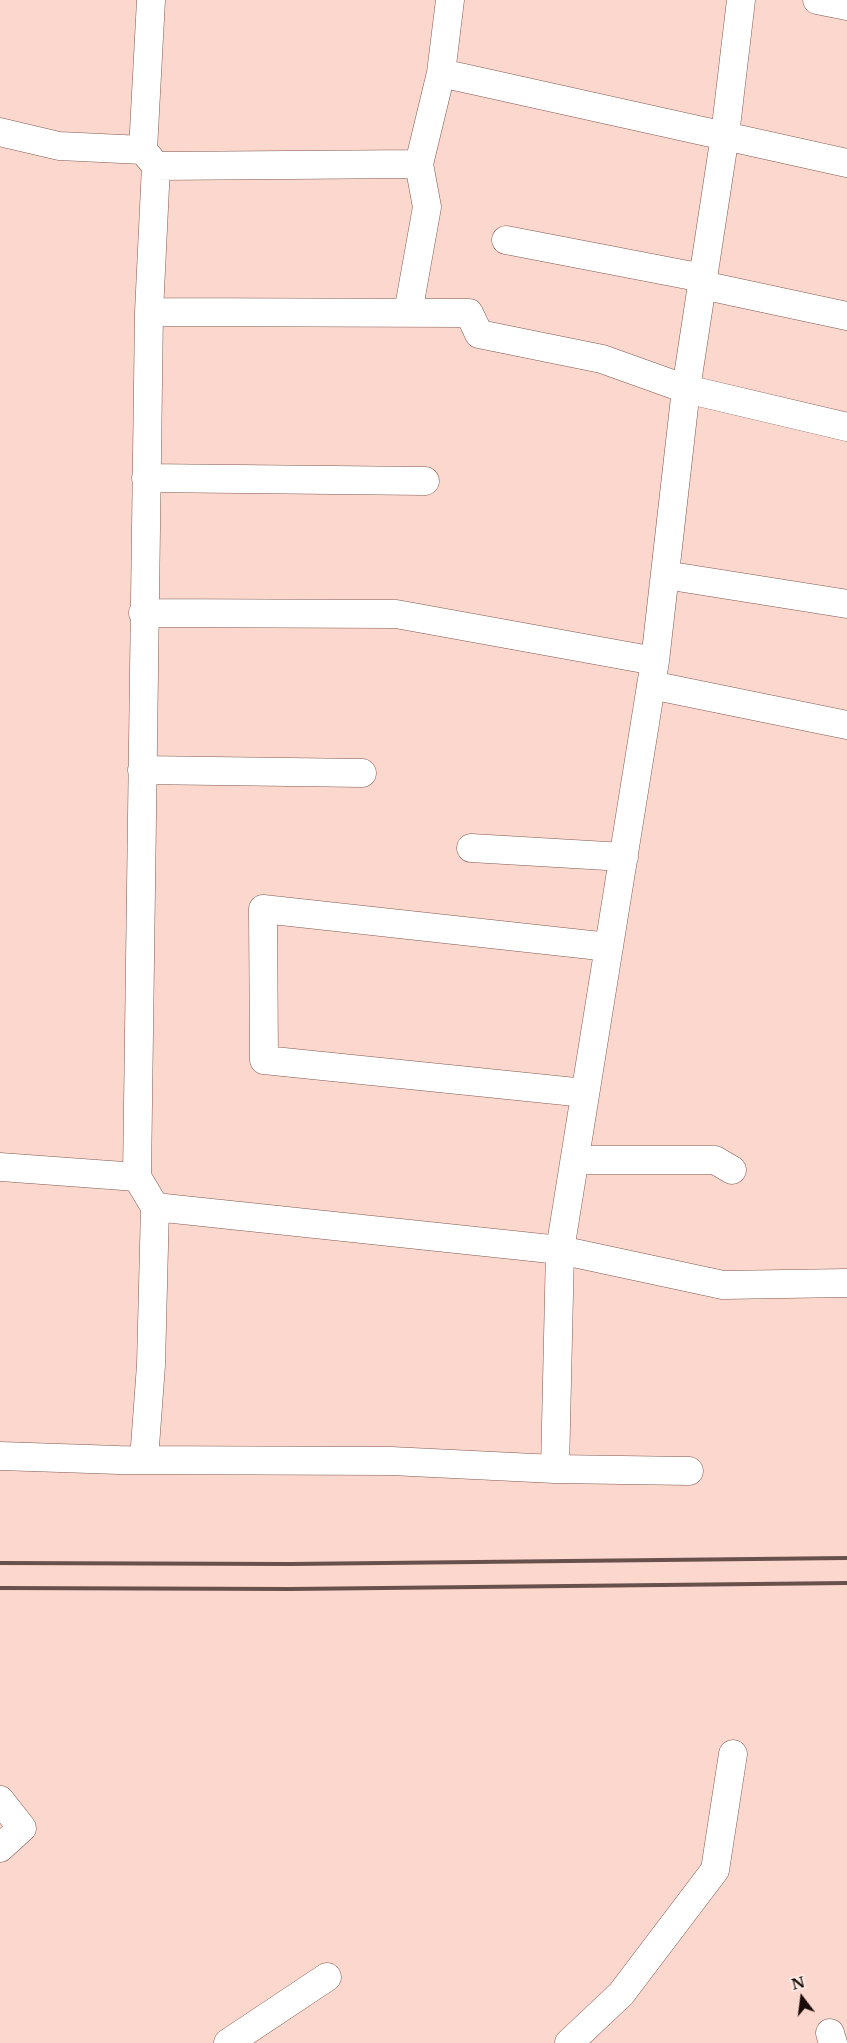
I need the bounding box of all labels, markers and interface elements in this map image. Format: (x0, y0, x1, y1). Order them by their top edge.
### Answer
north arrow (777, 1973, 827, 2023)
text: N (789, 1973, 807, 1994)

